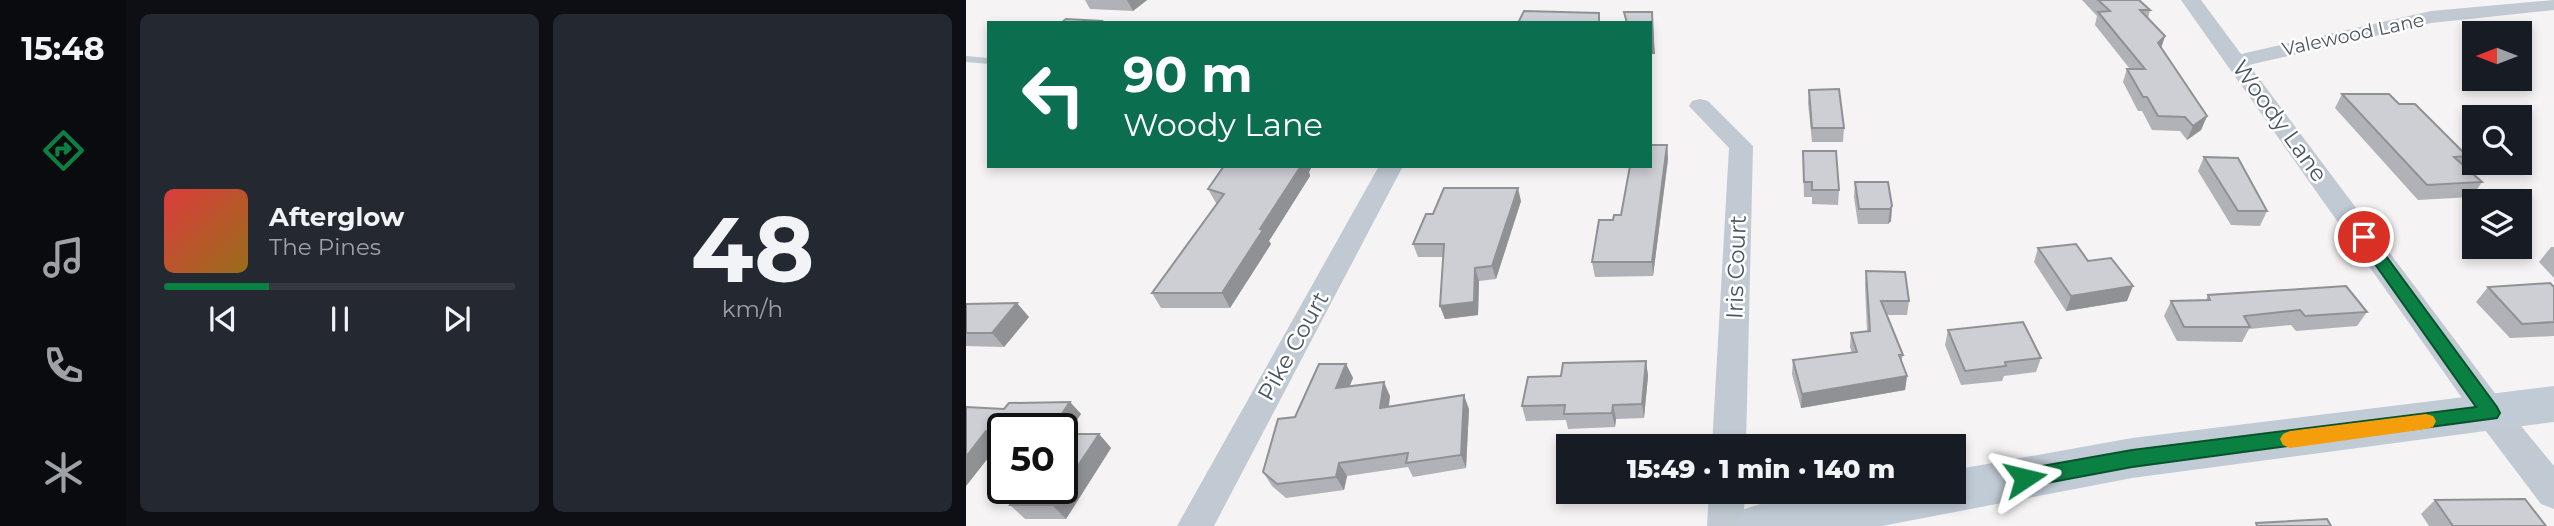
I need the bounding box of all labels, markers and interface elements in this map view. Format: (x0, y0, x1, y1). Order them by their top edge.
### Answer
street label: Valewood Lane (2280, 8, 2426, 61)
north arrow (2462, 21, 2532, 91)
map controls (2462, 21, 2532, 259)
text: 15:48 (21, 29, 105, 68)
text: 90 m (1123, 45, 1253, 104)
icon: left (1008, 49, 1099, 140)
street label: Woody Lane (2226, 55, 2334, 187)
text: Woody Lane (1123, 105, 1323, 144)
button: search (2462, 105, 2532, 175)
icon: directions (39, 126, 88, 175)
button: layers (2462, 189, 2532, 259)
text: 48 (691, 194, 814, 305)
text: Afterglow (269, 201, 404, 233)
pin (2334, 207, 2394, 267)
street label: Iris Court (1720, 215, 1752, 319)
icon: arrive (2345, 218, 2383, 256)
icon: music (39, 233, 88, 282)
text: The Pines (269, 233, 381, 261)
street label: Pike Court (1252, 287, 1334, 405)
text: km/h (722, 295, 783, 323)
icon: previous (204, 300, 242, 338)
icon: pause (321, 300, 359, 338)
icon: next (438, 300, 476, 338)
icon: phone (39, 341, 88, 390)
speed limit sign: 50 (987, 413, 1078, 504)
position arrow (1988, 441, 2062, 515)
icon: climate (39, 448, 88, 497)
text: 15:49 · 1 min · 140 m (1627, 453, 1895, 485)

